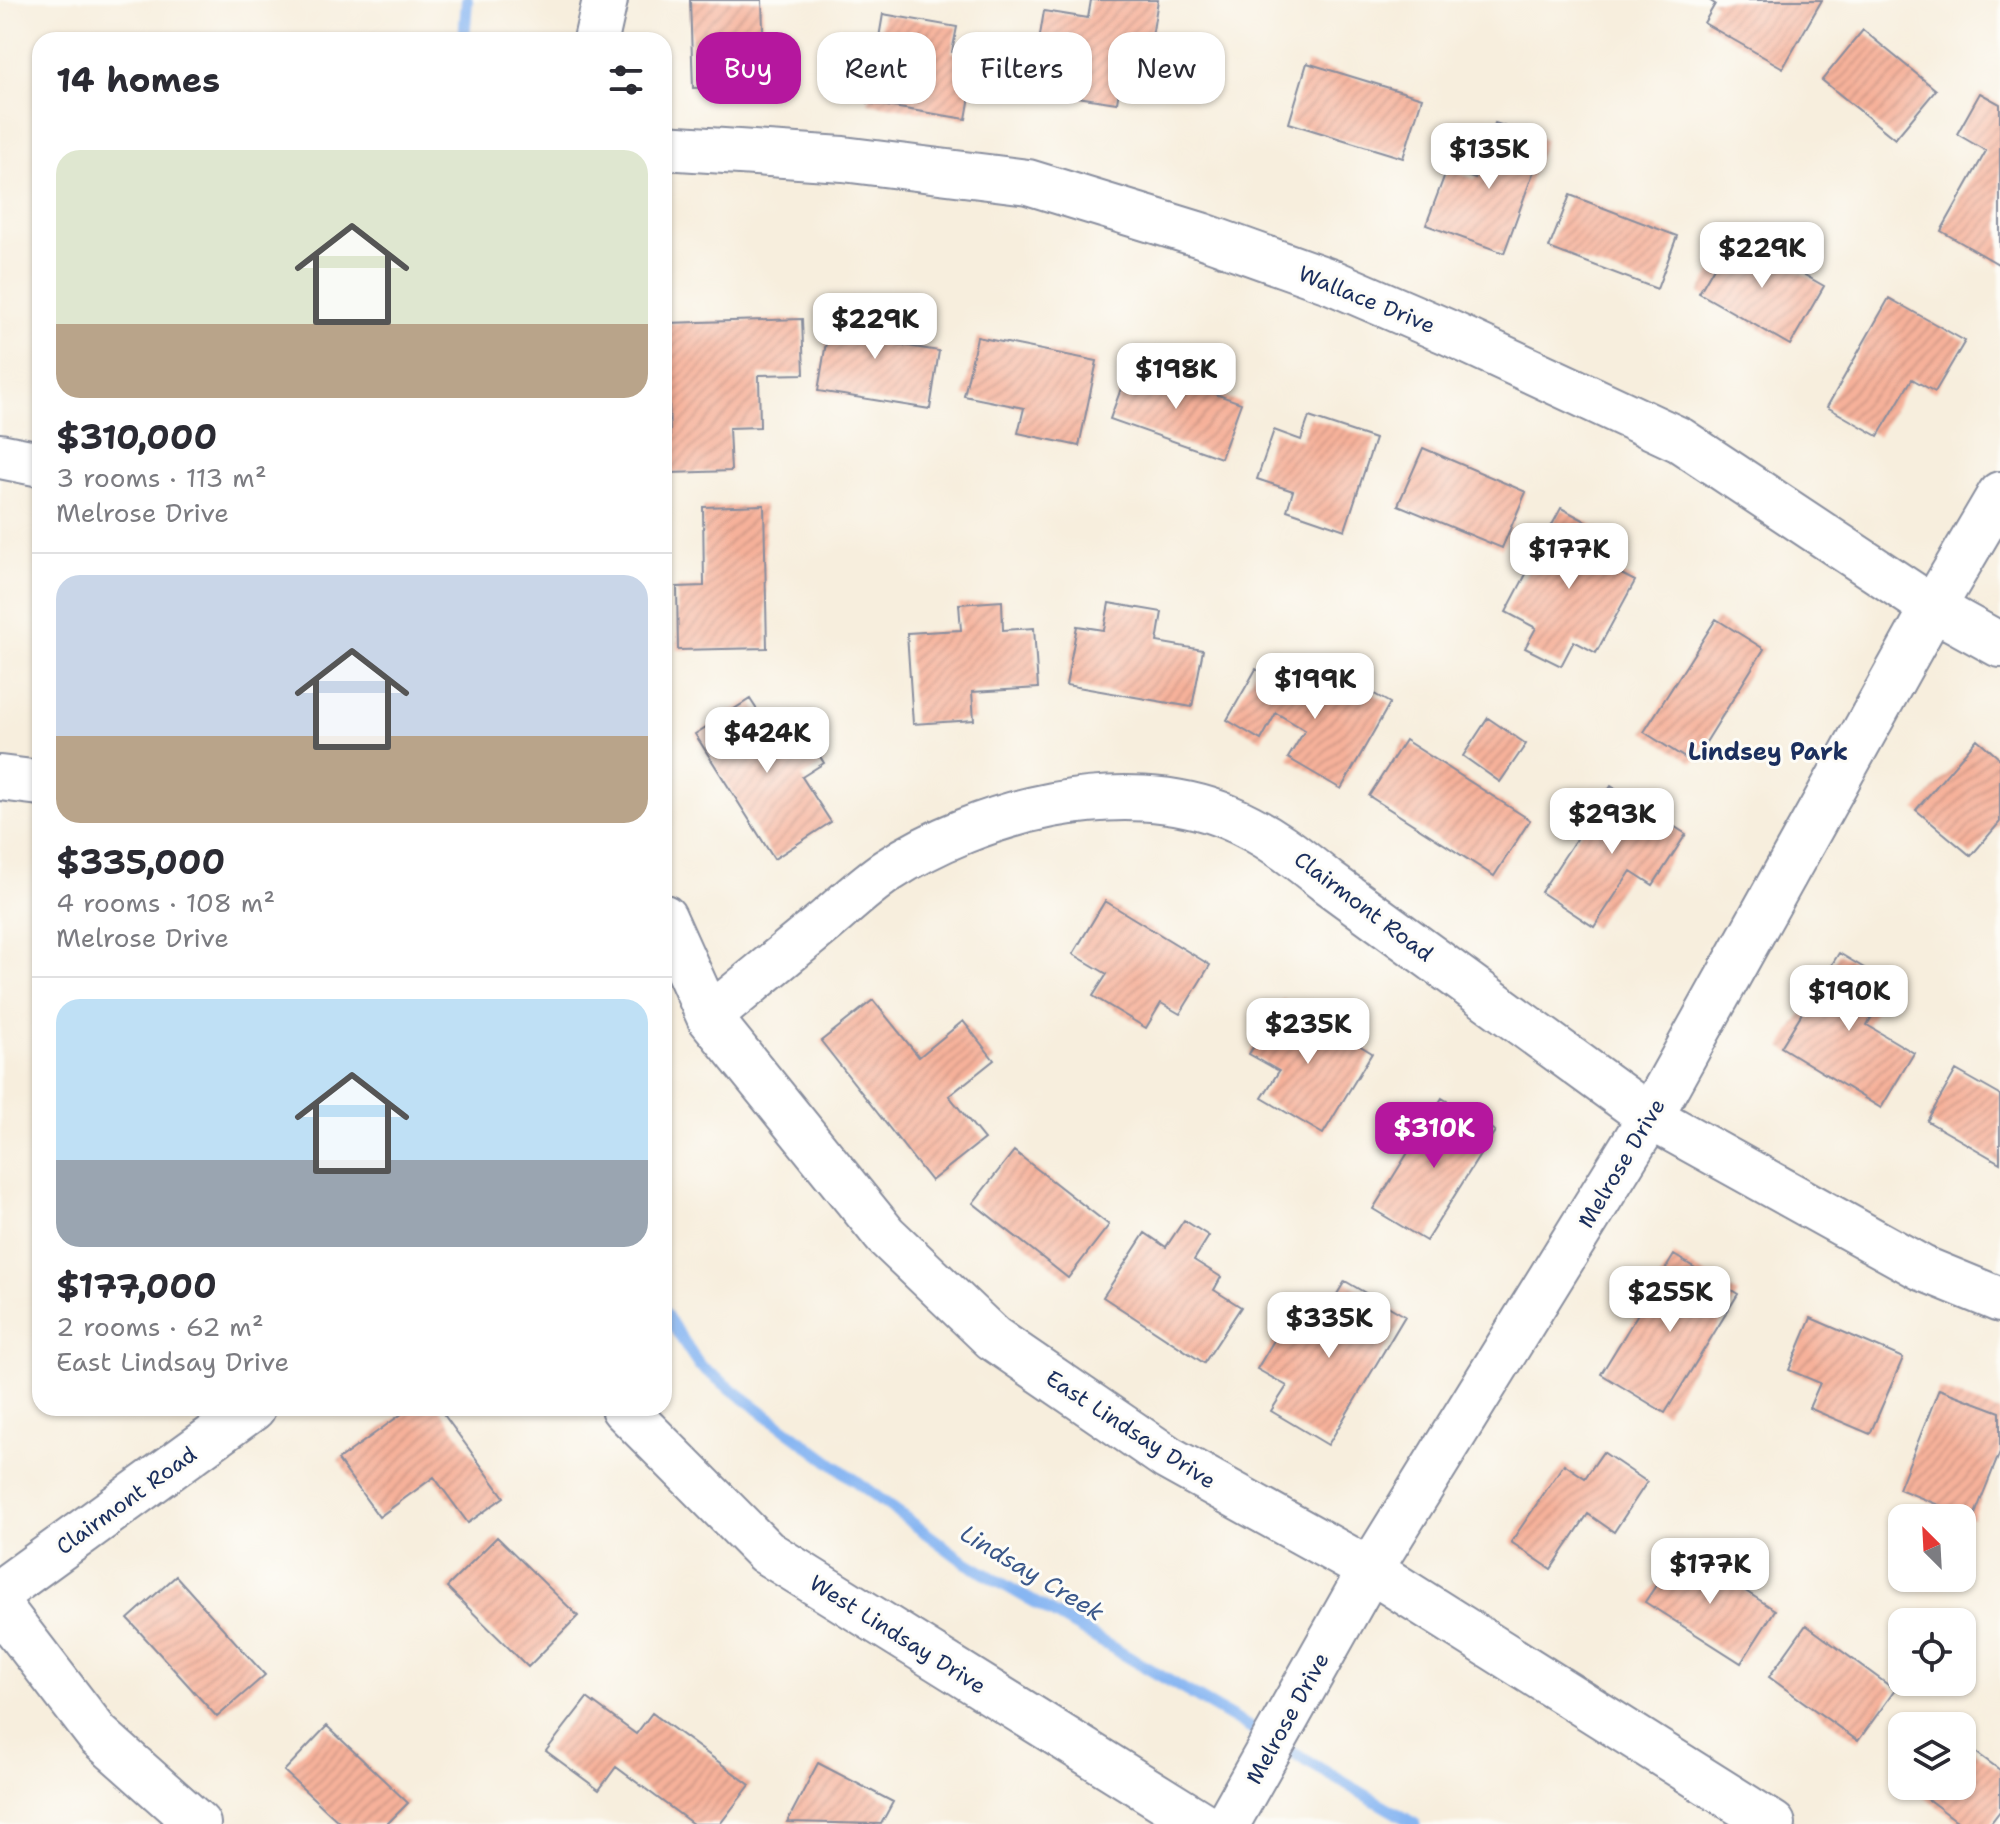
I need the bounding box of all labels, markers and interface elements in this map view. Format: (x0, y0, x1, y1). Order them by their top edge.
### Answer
chip: Buy (696, 32, 801, 104)
chip: Rent (817, 32, 936, 104)
chip: Filters (952, 32, 1092, 104)
chip: New (1108, 32, 1225, 104)
text: 14 homes (56, 57, 220, 103)
icon: filters (604, 58, 648, 102)
pin: $135K (1433, 123, 1545, 191)
text: $135K (1449, 131, 1529, 166)
icon: home (280, 202, 424, 346)
pin: $229K (1706, 222, 1818, 290)
text: $229K (1718, 230, 1806, 265)
street label: Wallace Drive (1294, 259, 1440, 340)
pin: $229K (819, 293, 931, 361)
text: $229K (831, 301, 919, 336)
pin: $198K (1120, 343, 1232, 411)
text: $198K (1135, 351, 1217, 386)
text: $310,000 (56, 414, 217, 460)
text: 3 rooms · 113 m² (56, 460, 267, 495)
text: Melrose Drive (56, 495, 229, 530)
pin: $177K (1513, 523, 1625, 591)
text: $177K (1528, 531, 1610, 566)
icon: home (280, 627, 424, 771)
pin: $199K (1259, 653, 1371, 721)
text: $199K (1274, 661, 1356, 696)
pin: $424K (711, 707, 823, 775)
text: $424K (723, 715, 811, 750)
district label: Lindsey Park (1688, 736, 1848, 768)
pin: $293K (1556, 788, 1668, 856)
text: $293K (1568, 796, 1656, 831)
text: $335,000 (56, 839, 225, 885)
street label: Clairmont Road (1288, 845, 1439, 968)
text: 4 rooms · 108 m² (56, 885, 275, 920)
text: Melrose Drive (56, 920, 229, 955)
pin: $190K (1793, 965, 1905, 1033)
text: $190K (1808, 973, 1890, 1008)
pin: $235K (1252, 998, 1364, 1066)
text: $235K (1264, 1006, 1352, 1041)
icon: home (280, 1051, 424, 1195)
street label: Melrose Drive (1571, 1093, 1672, 1233)
pin: $310K (1378, 1102, 1490, 1170)
text: $310K (1393, 1110, 1475, 1145)
text: $177,000 (56, 1263, 217, 1309)
pin: $255K (1614, 1266, 1726, 1334)
text: $255K (1627, 1274, 1713, 1309)
pin: $335K (1273, 1292, 1385, 1360)
text: $335K (1285, 1300, 1373, 1335)
text: 2 rooms · 62 m² (56, 1309, 264, 1344)
text: East Lindsay Drive (56, 1344, 289, 1379)
street label: East Lindsay Drive (1040, 1364, 1221, 1495)
street label: Clairmont Road (50, 1440, 202, 1561)
north arrow (1888, 1504, 1976, 1592)
map controls (1888, 1504, 1976, 1800)
water label: Lindsay Creek (954, 1517, 1110, 1629)
pin: $177K (1654, 1538, 1766, 1606)
text: $177K (1669, 1546, 1751, 1581)
street label: West Lindsay Drive (804, 1568, 991, 1700)
button: locate (1888, 1608, 1976, 1696)
street label: Melrose Drive (1239, 1647, 1336, 1789)
button: layers (1888, 1712, 1976, 1800)

